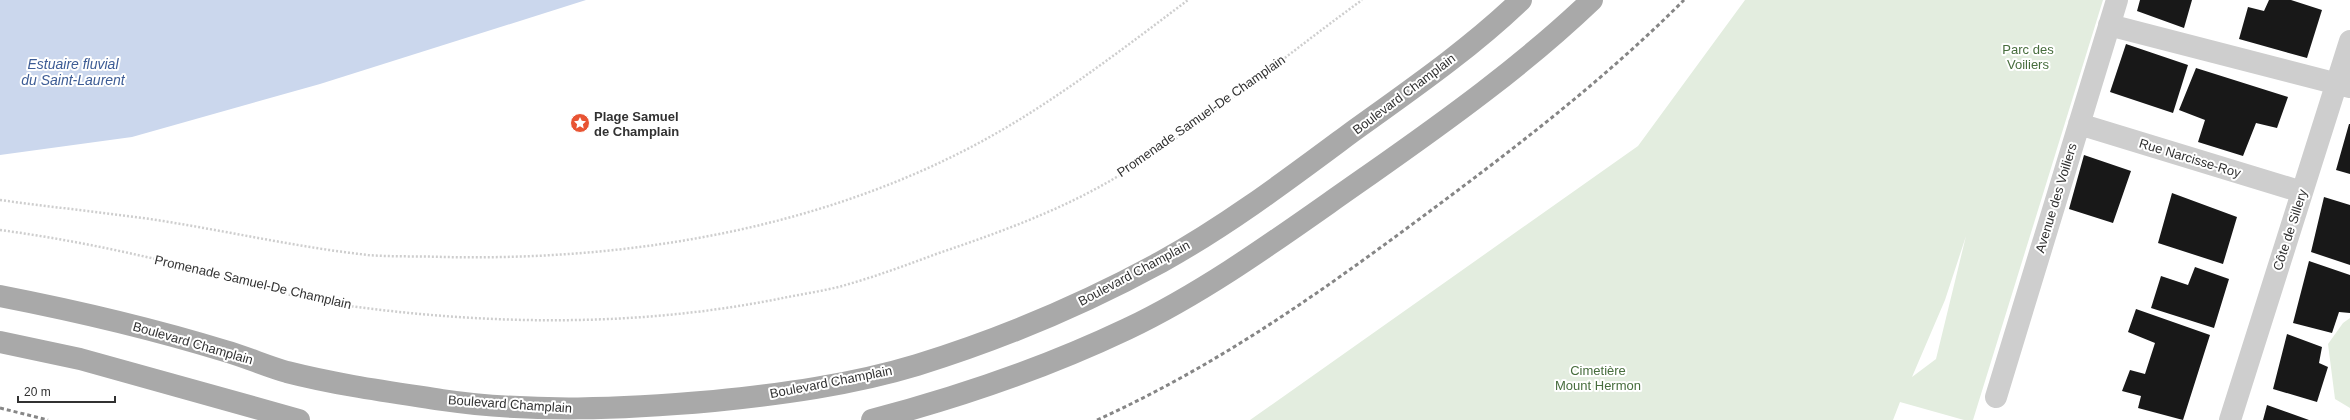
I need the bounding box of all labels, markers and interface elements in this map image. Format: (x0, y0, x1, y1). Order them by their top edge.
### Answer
park label: Parc des Voiliers (2002, 42, 2054, 72)
street label: Boulevard Champlain (1350, 51, 1458, 137)
street label: Promenade Samuel-De Champlain (1114, 52, 1288, 180)
water label: Estuaire fluvial du Saint-Laurent (21, 56, 126, 88)
place label: Plage Samuel de Champlain (594, 109, 679, 139)
place icon: Plage Samuel de Champlain (569, 112, 591, 134)
street label: Rue Narcisse-Roy (2137, 135, 2243, 181)
street label: Avenue des Voiliers (2032, 141, 2080, 255)
street label: Côte de Sillery (2270, 187, 2310, 273)
street label: Boulevard Champlain (1076, 237, 1192, 309)
street label: Promenade Samuel-De Champlain (153, 252, 353, 312)
street label: Boulevard Champlain (131, 319, 255, 367)
street label: Boulevard Champlain (769, 363, 893, 401)
park label: Cimetière Mount Hermon (1555, 363, 1641, 393)
scale bar (18, 378, 115, 404)
text: 20 m (24, 385, 51, 399)
street label: Boulevard Champlain (447, 392, 573, 416)

